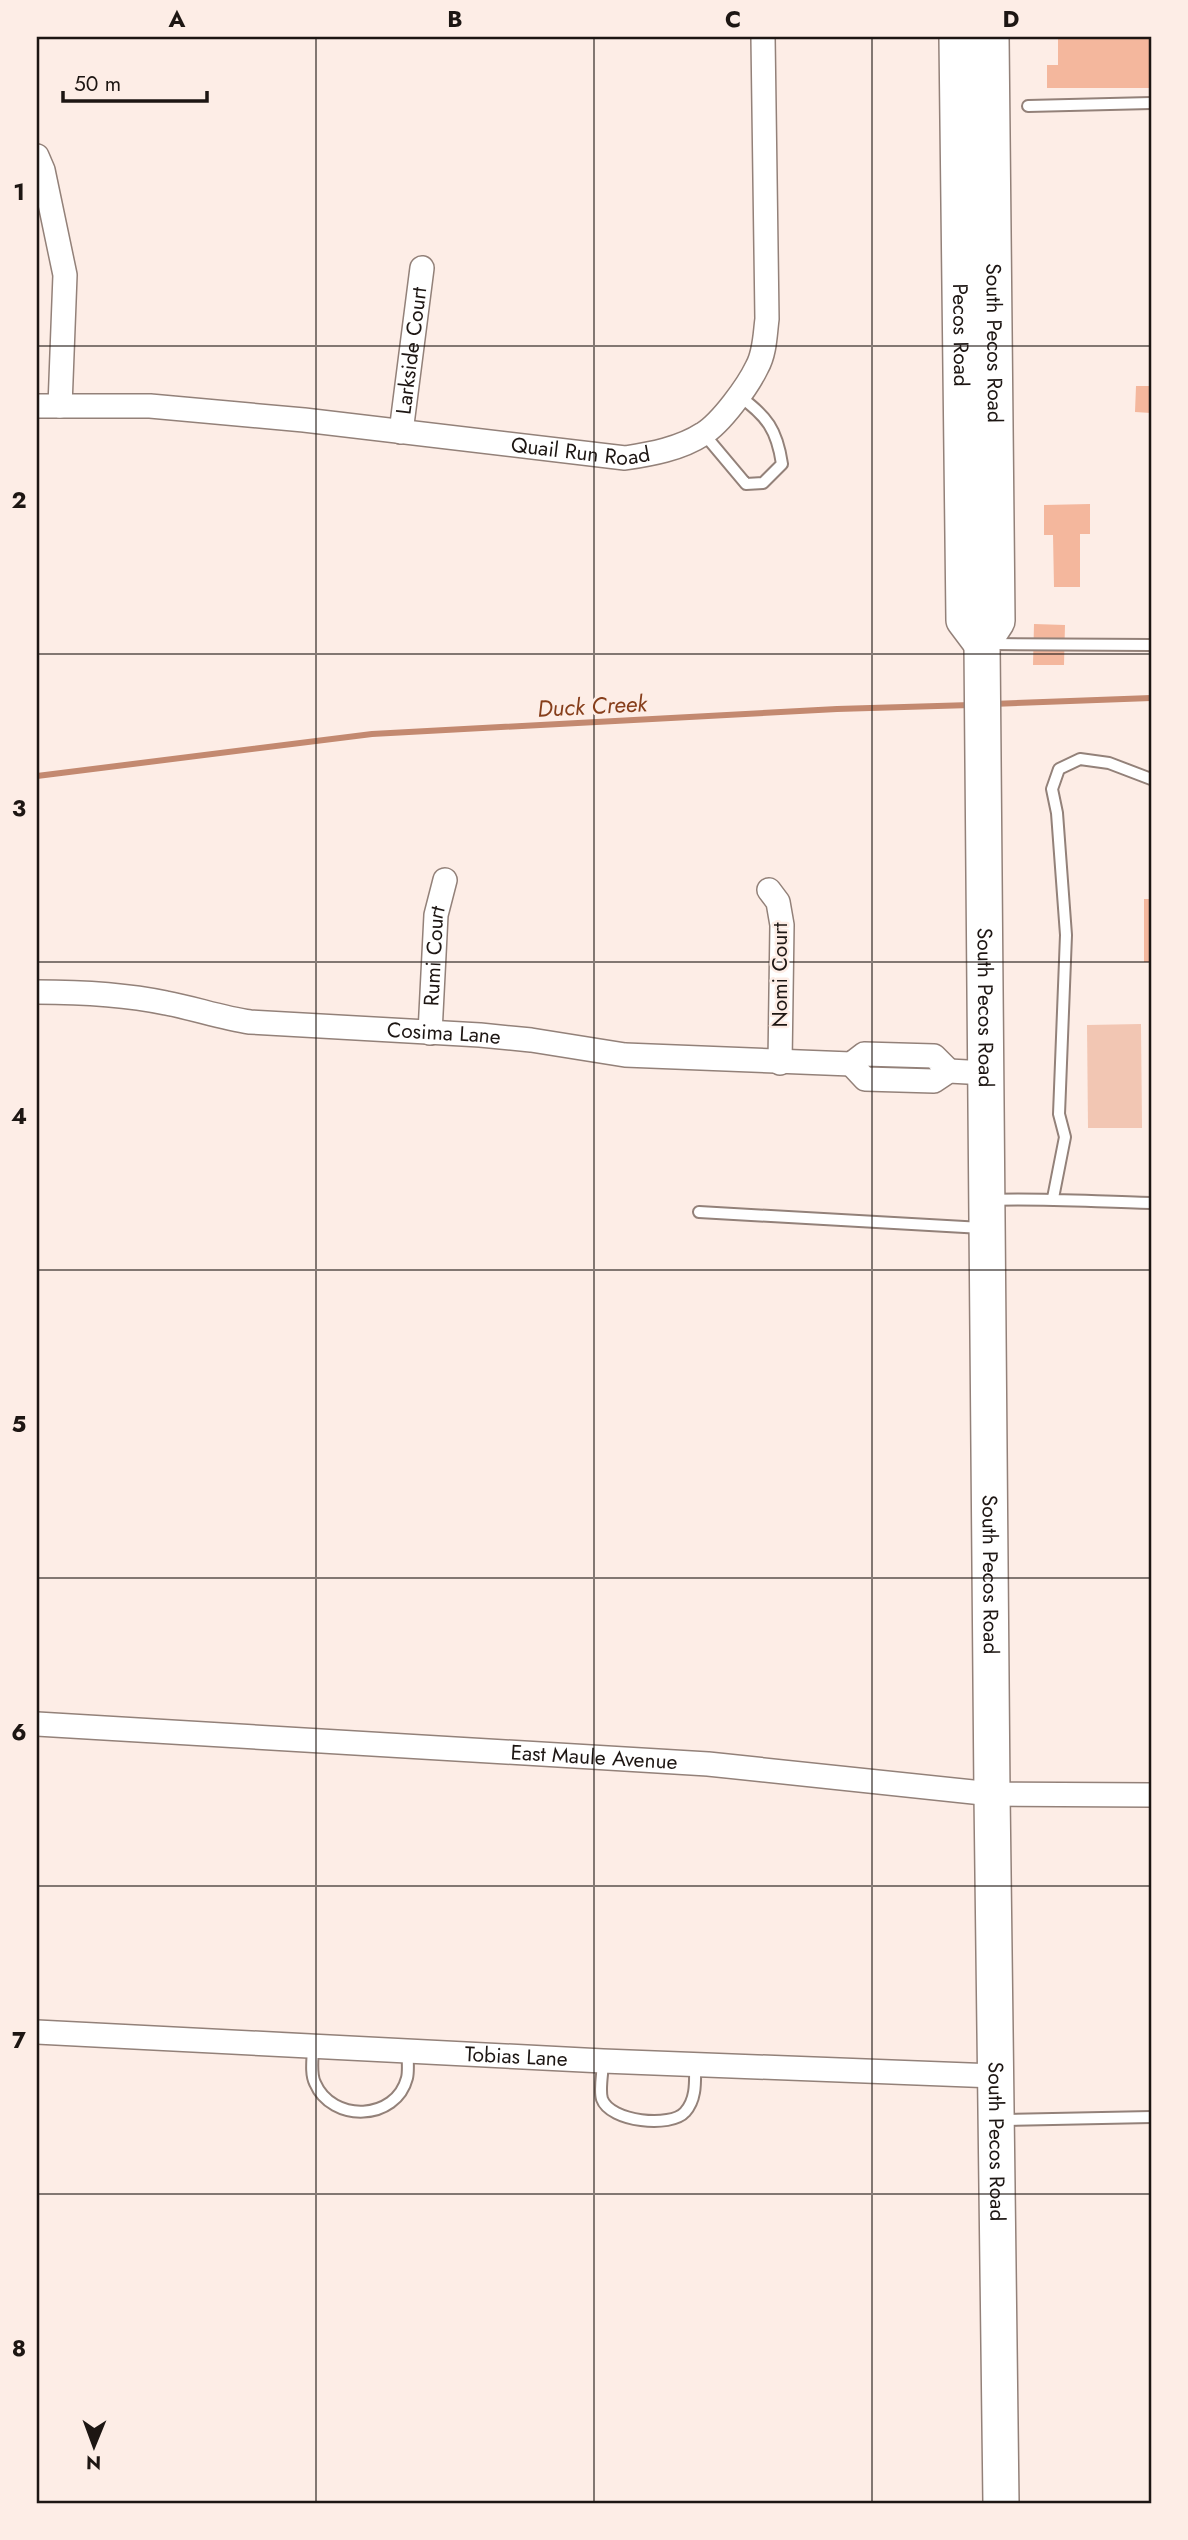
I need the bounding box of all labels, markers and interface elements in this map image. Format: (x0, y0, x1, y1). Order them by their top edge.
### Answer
text: A (168, 2, 186, 36)
text: B (447, 2, 463, 36)
text: C (725, 2, 741, 36)
text: D (1003, 2, 1020, 36)
scale bar (63, 60, 206, 104)
text: 50 m (74, 69, 121, 99)
text: 1 (13, 175, 25, 209)
street label: South Pecos Road (978, 263, 1010, 423)
street label: Pecos Road (945, 283, 976, 387)
street label: Larkside Court (388, 285, 434, 416)
street label: Quail Run Road (509, 430, 652, 473)
text: 2 (11, 483, 27, 517)
water label: Duck Creek (536, 686, 649, 726)
text: 3 (12, 791, 26, 825)
street label: Rumi Court (416, 903, 453, 1007)
street label: Nomi Court (765, 923, 795, 1028)
street label: South Pecos Road (969, 927, 1001, 1087)
street label: Cosima Lane (386, 1015, 502, 1052)
text: 4 (11, 1099, 27, 1133)
text: 5 (12, 1407, 26, 1441)
street label: South Pecos Road (974, 1494, 1006, 1654)
text: 6 (11, 1715, 27, 1749)
street label: East Maule Avenue (510, 1737, 678, 1777)
text: 7 (12, 2023, 26, 2057)
street label: Tobias Lane (464, 2039, 569, 2074)
street label: South Pecos Road (980, 2061, 1012, 2221)
text: 8 (12, 2331, 26, 2365)
north arrow (60, 2410, 130, 2480)
text: N (86, 2449, 101, 2476)

